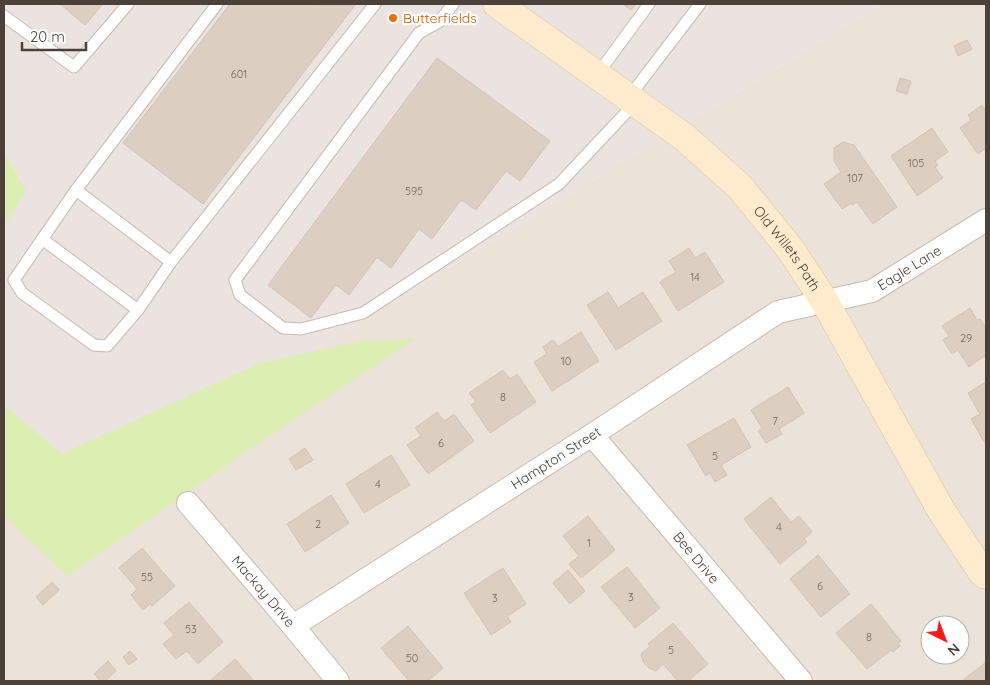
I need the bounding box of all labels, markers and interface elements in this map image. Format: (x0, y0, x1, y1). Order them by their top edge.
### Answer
place label: Butterfields (403, 9, 477, 27)
marker: Butterfields (387, 12, 399, 24)
scale bar (22, 20, 86, 52)
text: 20 m (30, 27, 65, 46)
house number: 601 (231, 67, 247, 81)
house number: 105 (908, 156, 924, 170)
house number: 107 (847, 171, 863, 185)
house number: 595 (405, 184, 423, 198)
street label: Old Willets Path (750, 202, 824, 295)
street label: Eagle Lane (874, 241, 945, 294)
house number: 14 (690, 270, 700, 284)
house number: 29 (960, 331, 972, 345)
house number: 10 (561, 354, 571, 368)
house number: 8 (500, 390, 506, 404)
house number: 7 (772, 414, 778, 428)
street label: Hampton Street (508, 422, 605, 493)
house number: 6 (438, 436, 444, 450)
house number: 5 (712, 449, 718, 463)
house number: 4 (375, 477, 381, 491)
house number: 2 (315, 517, 321, 531)
house number: 4 (776, 520, 782, 534)
street label: Bee Drive (669, 528, 723, 587)
house number: 1 (587, 536, 591, 550)
street label: Mackay Drive (228, 552, 299, 631)
house number: 55 (141, 570, 153, 584)
house number: 6 (817, 579, 823, 593)
house number: 3 (628, 590, 634, 604)
house number: 3 (492, 591, 498, 605)
north arrow (920, 615, 970, 665)
house number: 53 (185, 622, 197, 636)
house number: 8 (866, 630, 872, 644)
text: N (944, 640, 964, 660)
house number: 5 (668, 643, 674, 657)
house number: 50 (406, 651, 418, 665)

